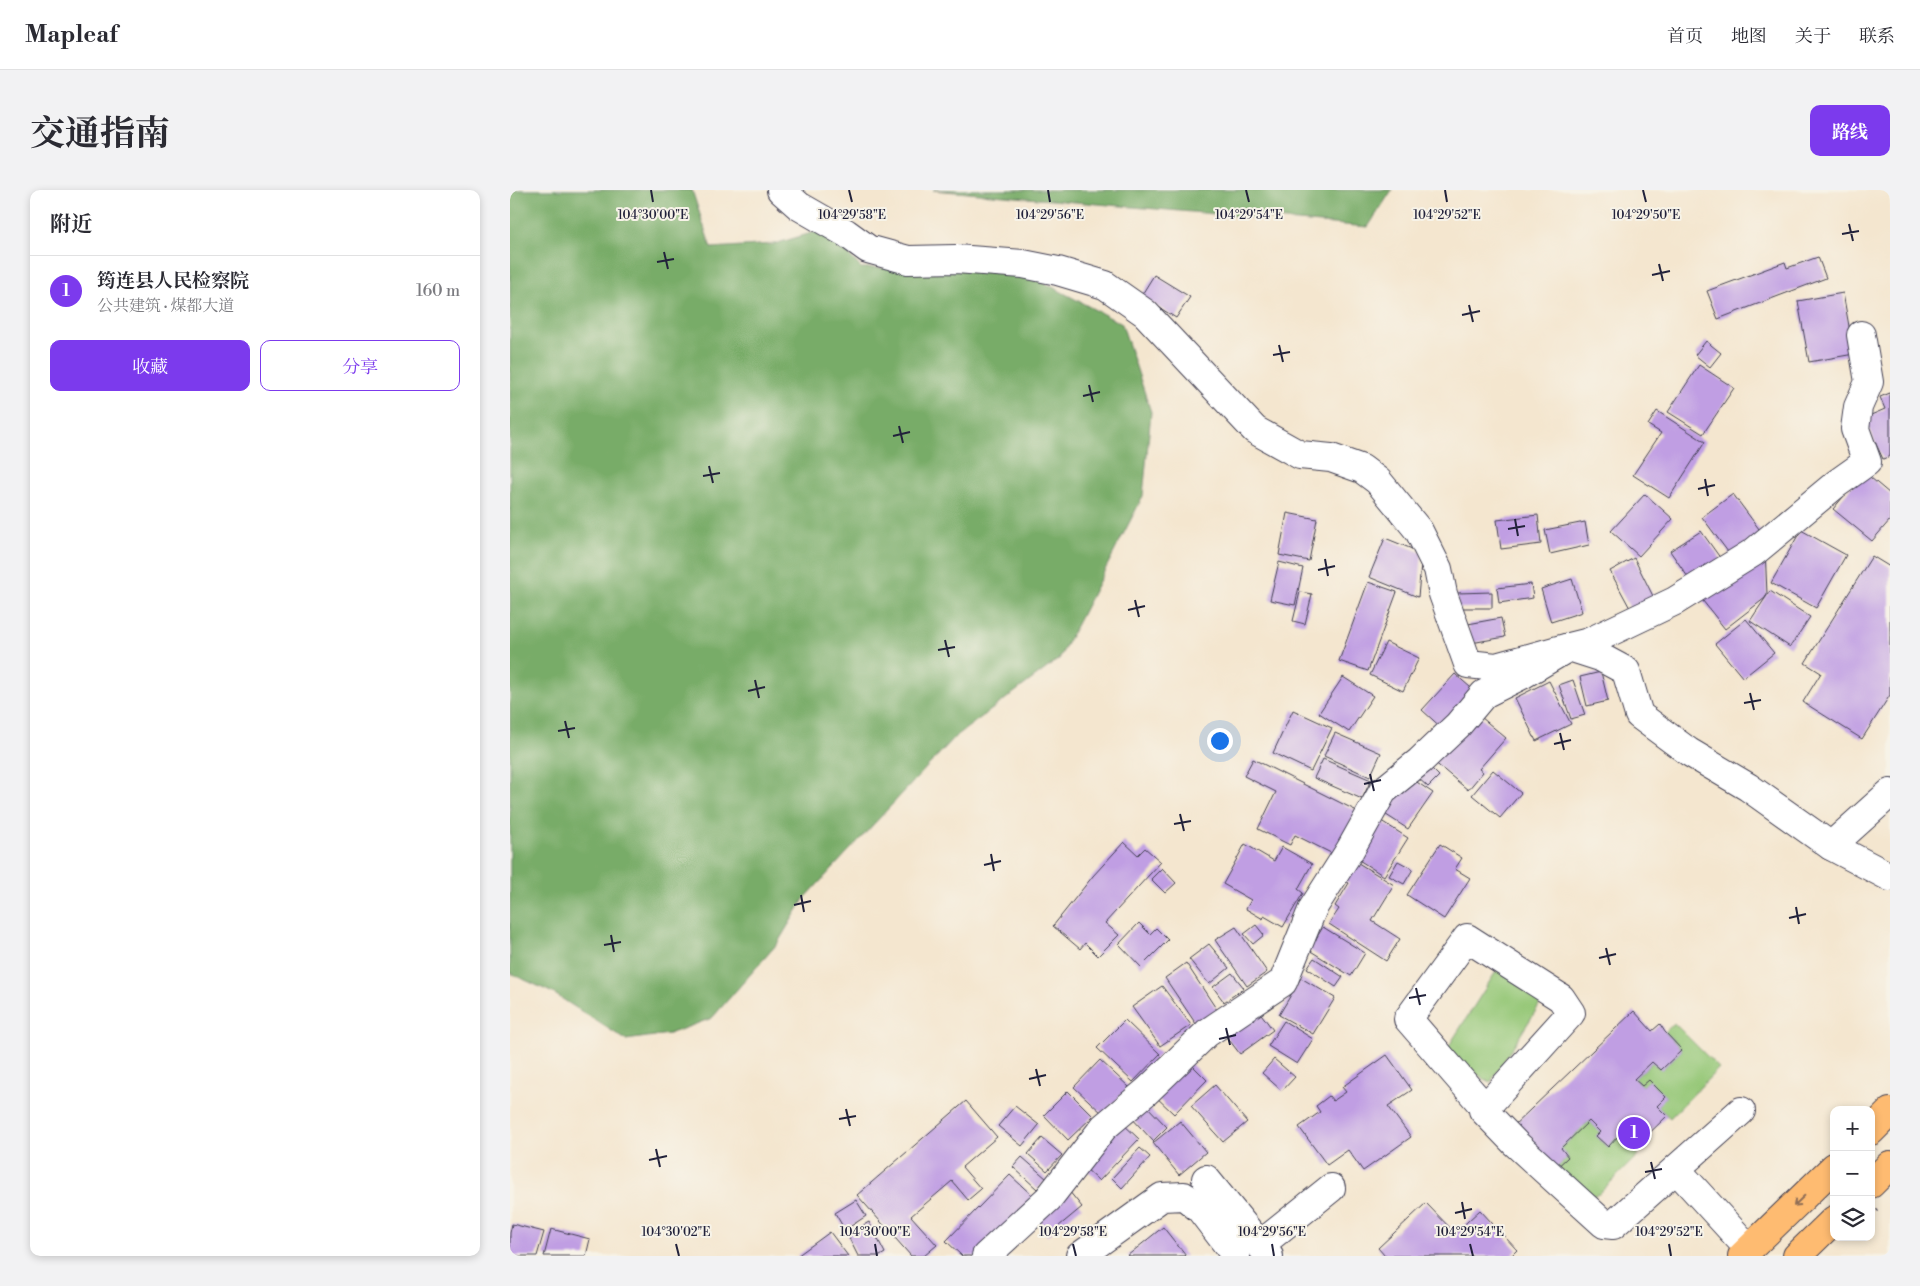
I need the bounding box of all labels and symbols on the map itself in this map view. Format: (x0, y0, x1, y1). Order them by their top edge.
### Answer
text: 104°30'00"E (618, 208, 688, 223)
text: 104°29'58"E (818, 208, 886, 223)
text: 104°29'56"E (1016, 208, 1084, 223)
text: 104°29'54"E (1215, 208, 1283, 223)
text: 104°29'52"E (1413, 208, 1481, 223)
text: 104°29'50"E (1612, 208, 1680, 223)
your location (1207, 728, 1233, 754)
pin: 1 (1618, 1114, 1650, 1152)
one-way arrow (1792, 1195, 1805, 1207)
text: 104°30'02"E (641, 1225, 711, 1240)
text: 104°30'00"E (840, 1225, 910, 1240)
text: 104°29'58"E (1039, 1225, 1107, 1240)
text: 104°29'56"E (1238, 1225, 1306, 1240)
text: 104°29'54"E (1436, 1225, 1504, 1240)
text: 104°29'52"E (1635, 1225, 1703, 1240)

